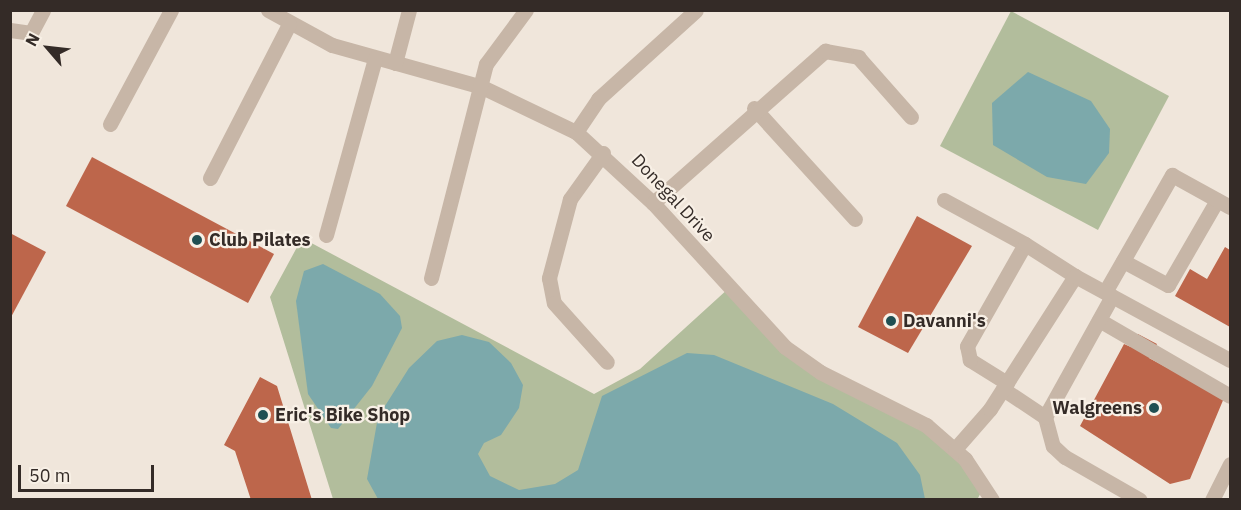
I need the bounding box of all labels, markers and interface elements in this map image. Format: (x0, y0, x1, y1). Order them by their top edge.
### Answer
north arrow (18, 18, 78, 78)
text: N (21, 30, 44, 49)
street label: Donegal Drive (627, 150, 719, 246)
place label: Club Pilates (209, 229, 311, 251)
marker: Club Pilates (190, 233, 204, 247)
place label: Davanni's (903, 310, 986, 332)
marker: Davanni's (884, 314, 898, 328)
place label: Walgreens (1052, 397, 1142, 419)
marker: Walgreens (1147, 401, 1161, 415)
place label: Eric's Bike Shop (275, 404, 410, 426)
marker: Eric's Bike Shop (256, 408, 270, 422)
scale bar (21, 453, 158, 491)
text: 50 m (29, 464, 71, 487)

